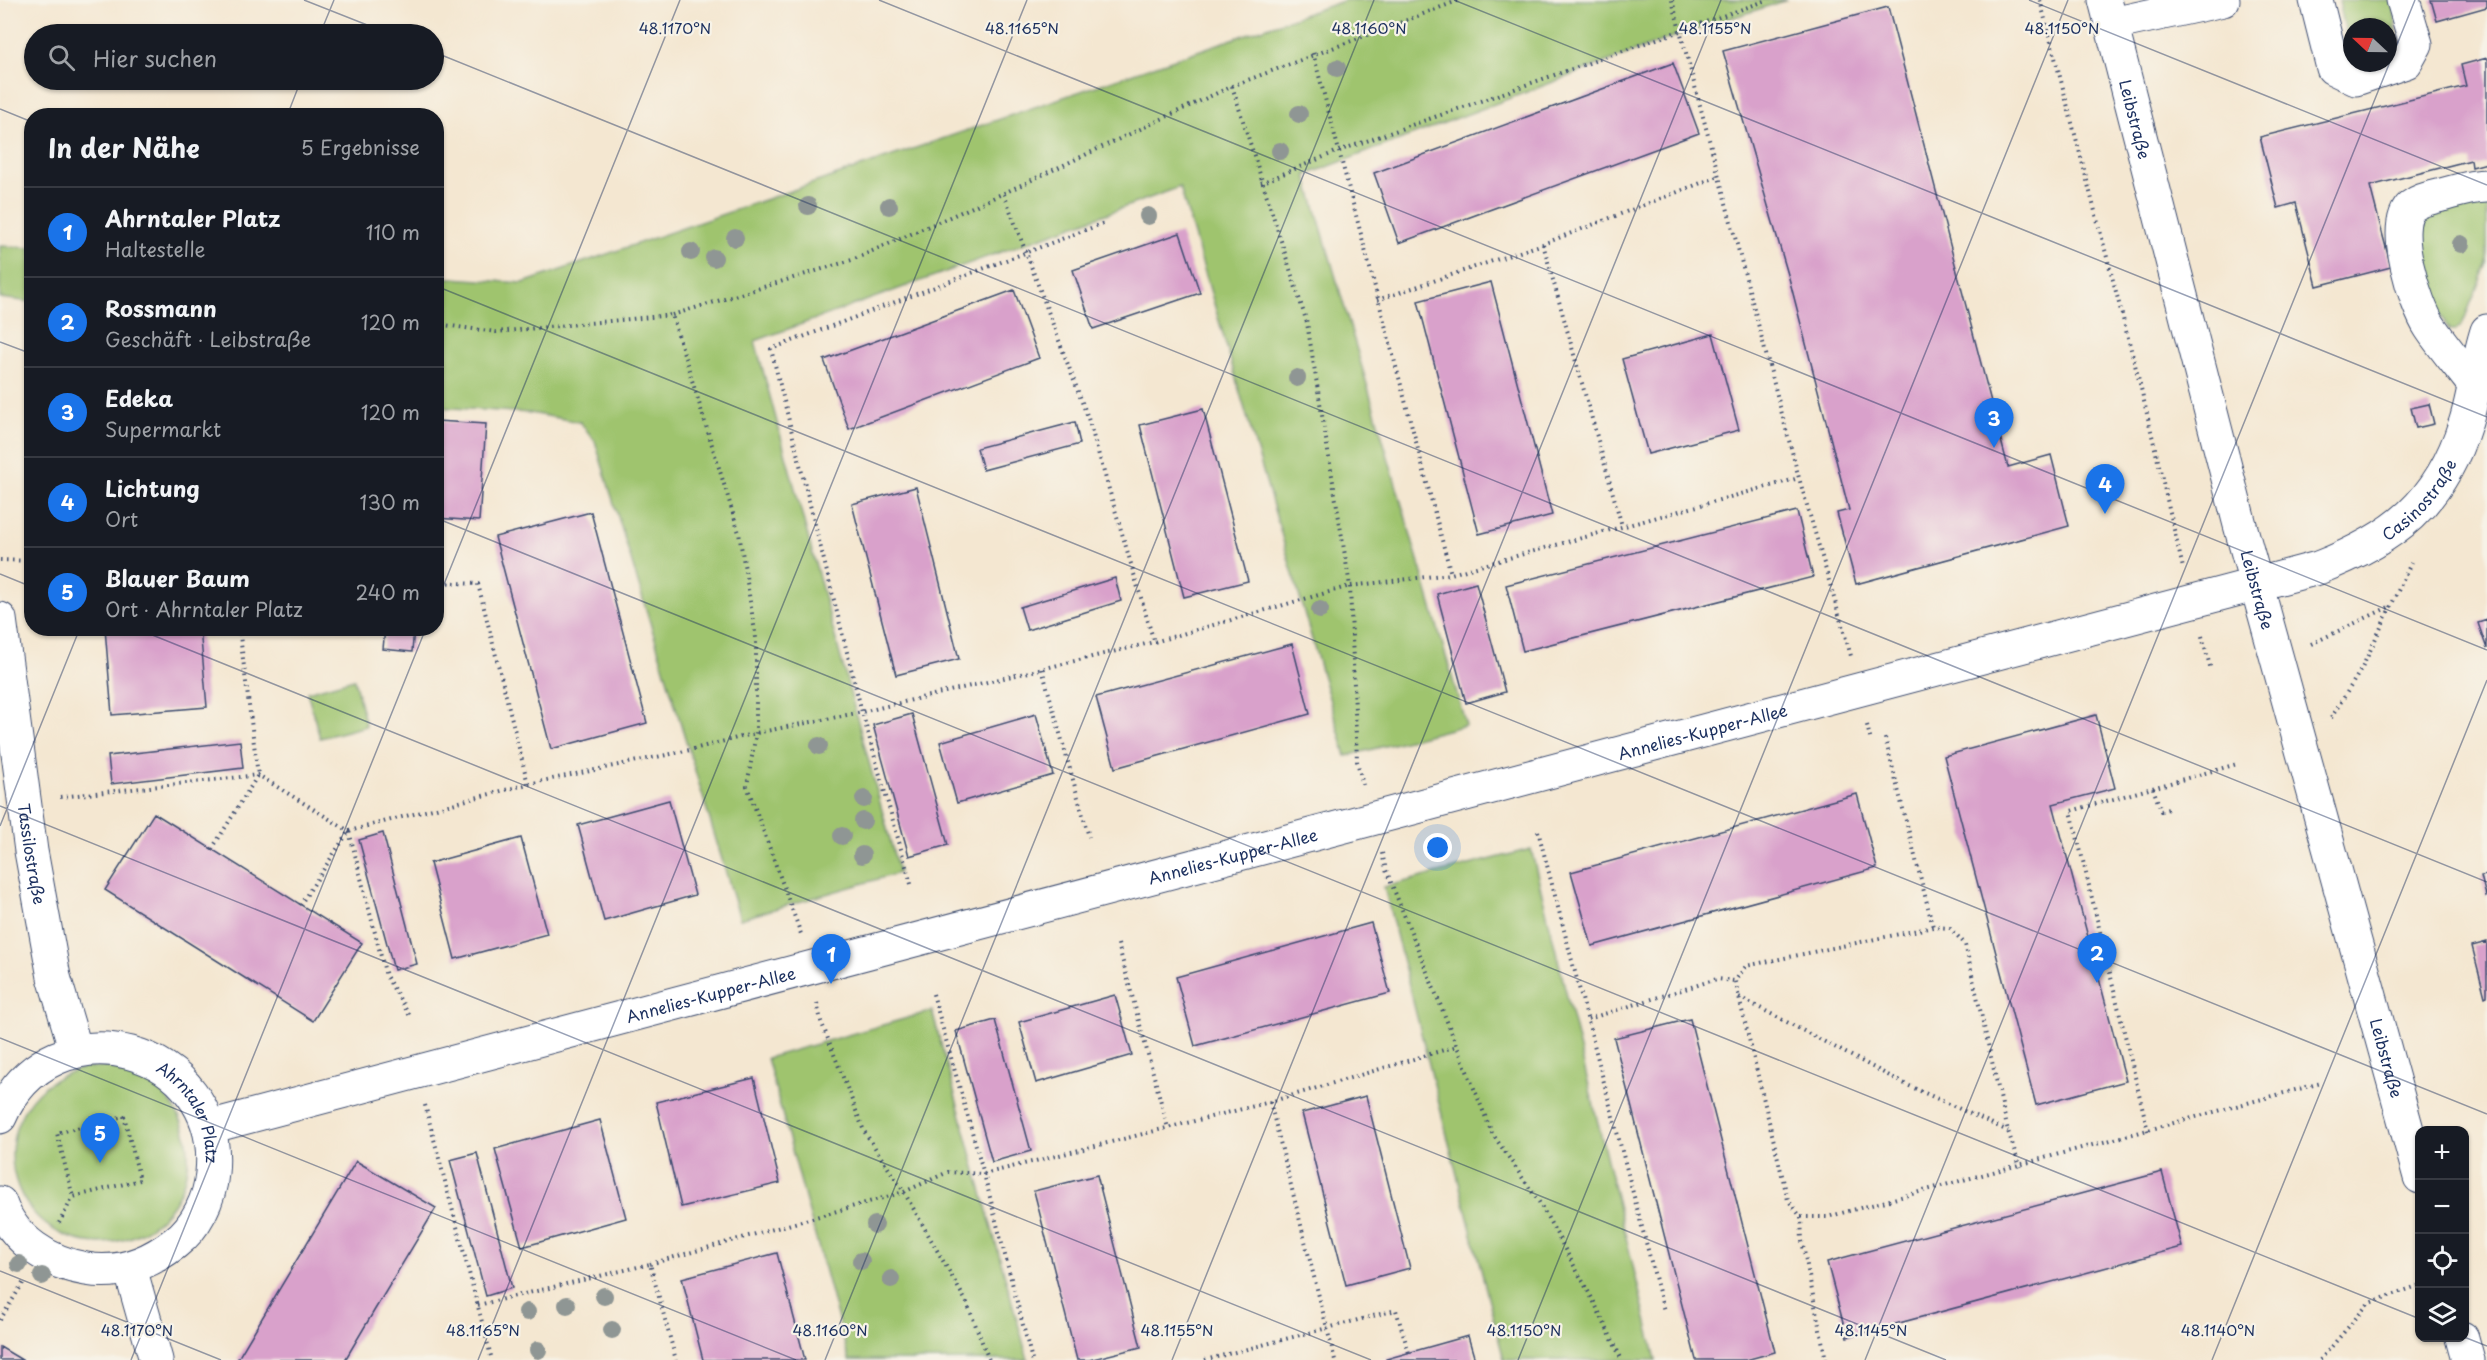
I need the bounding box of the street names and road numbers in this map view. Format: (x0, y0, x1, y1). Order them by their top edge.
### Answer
street label: Leibstraße (2114, 77, 2157, 162)
street label: Casinostraße (2376, 455, 2462, 546)
street label: Leibstraße (2235, 547, 2280, 632)
street label: Annelies-Kupper-Allee (1615, 697, 1790, 765)
street label: Tassilostraße (13, 802, 52, 906)
street label: Annelies-Kupper-Allee (1145, 822, 1320, 890)
street label: Annelies-Kupper-Allee (623, 960, 798, 1028)
street label: Leibstraße (2365, 1016, 2410, 1100)
street label: Ahrntaler Platz (152, 1055, 225, 1163)

